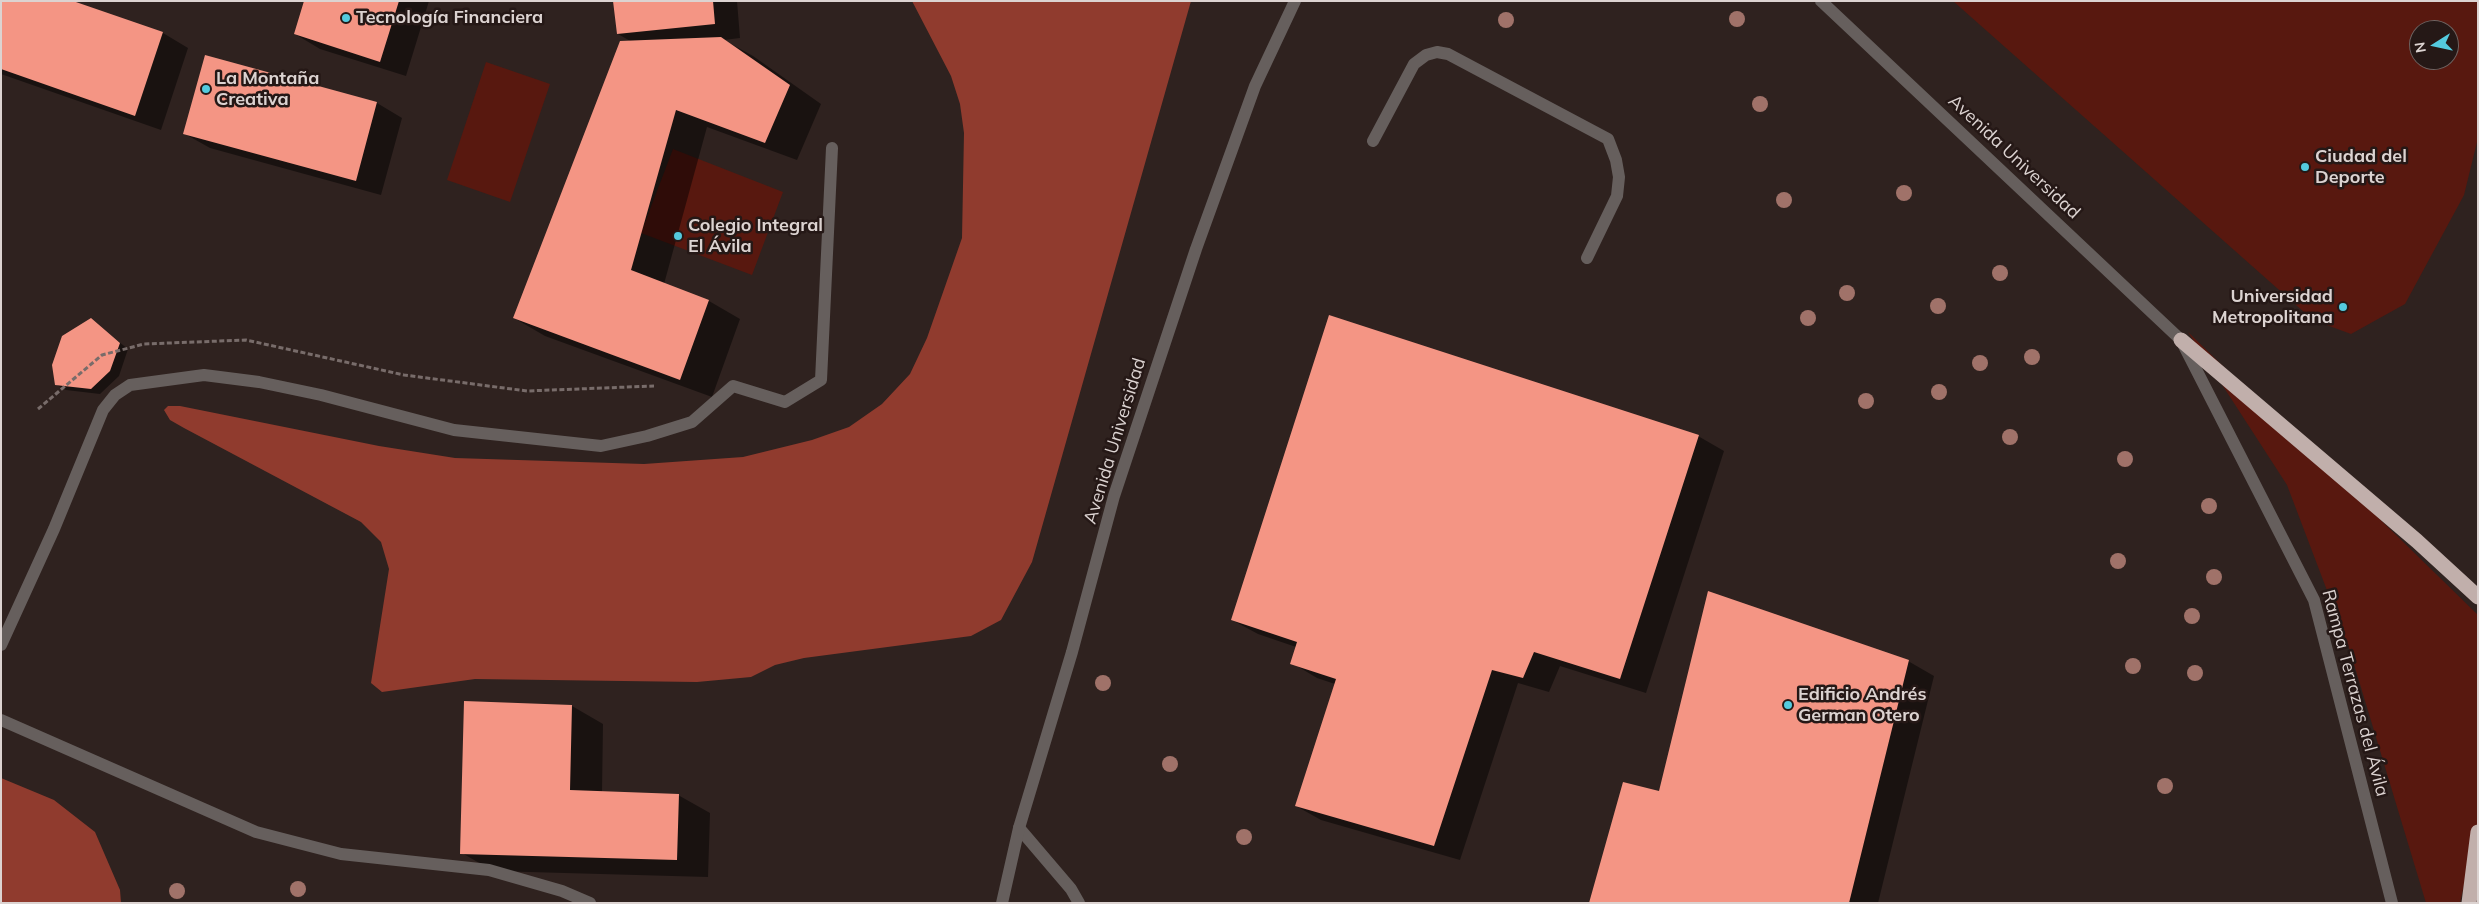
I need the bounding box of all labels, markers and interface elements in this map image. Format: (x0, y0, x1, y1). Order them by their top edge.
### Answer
place label: Tecnología Financiera (356, 7, 543, 29)
marker: Tecnología Financiera (340, 12, 352, 24)
north arrow (2409, 20, 2459, 70)
text: N (2410, 41, 2430, 54)
place label: La Montaña Creativa (216, 68, 319, 110)
marker: La Montaña Creativa (200, 83, 212, 95)
street label: Avenida Universidad (1944, 90, 2084, 224)
place label: Ciudad del Deporte (2315, 146, 2407, 188)
marker: Ciudad del Deporte (2299, 161, 2311, 173)
place label: Colegio Integral El Ávila (688, 215, 823, 258)
marker: Colegio Integral El Ávila (672, 230, 684, 242)
place label: Universidad Metropolitana (2212, 286, 2333, 328)
marker: Universidad Metropolitana (2337, 301, 2349, 313)
street label: Avenida Universidad (1079, 355, 1151, 527)
street label: Rampa Terrazas del Ávila (2317, 587, 2393, 799)
place label: Edificio Andrés German Otero (1798, 684, 1926, 726)
marker: Edificio Andrés German Otero (1782, 699, 1794, 711)

